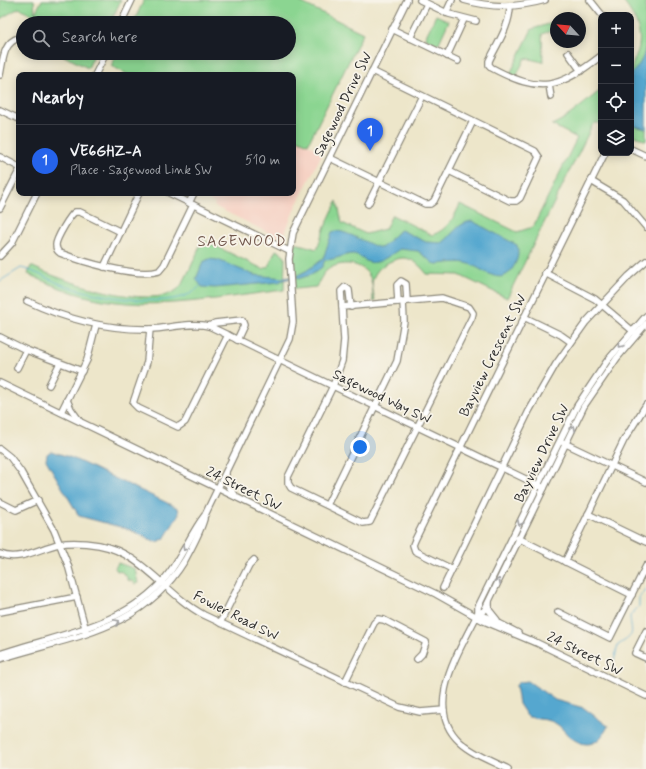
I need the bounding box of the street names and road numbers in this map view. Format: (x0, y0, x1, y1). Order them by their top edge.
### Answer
street label: Sagewood Drive SW (310, 49, 378, 161)
street label: Bayview Crescent SW (455, 291, 530, 420)
street label: Sagewood Way SW (329, 365, 434, 430)
street label: Bayview Drive SW (510, 401, 574, 506)
street label: 24 Street SW (203, 463, 285, 515)
street label: Fowler Road SW (190, 587, 281, 645)
street label: 24 Street SW (544, 628, 626, 680)

